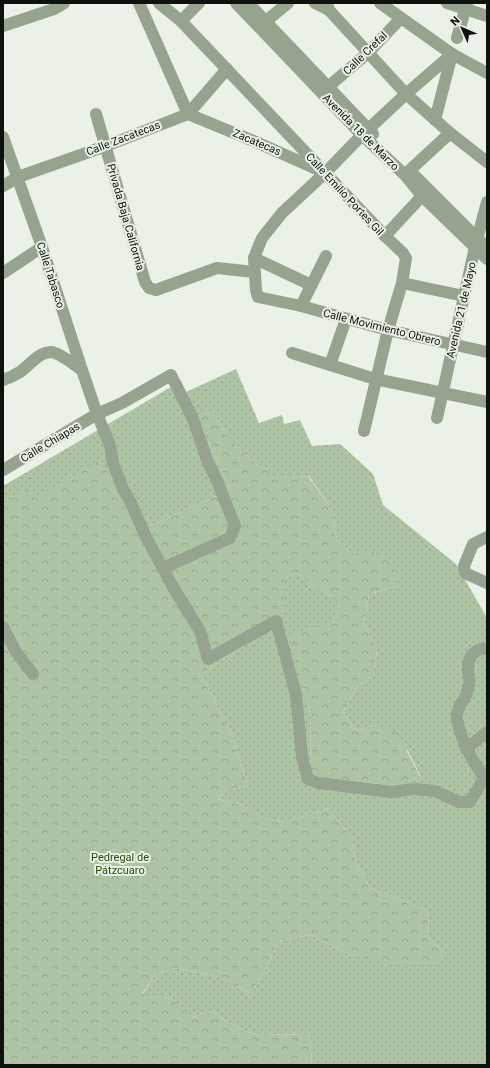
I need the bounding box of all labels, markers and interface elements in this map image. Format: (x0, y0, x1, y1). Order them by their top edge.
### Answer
north arrow (442, 8, 482, 48)
text: N (448, 14, 463, 29)
street label: Calle Crefal (341, 29, 390, 78)
street label: Avenida 18 de Marzo (320, 92, 401, 173)
street label: Calle Zacatecas (84, 118, 162, 159)
street label: Zacatecas (231, 126, 283, 159)
street label: Calle Emilio Portes Gil (303, 150, 386, 238)
street label: Privada Baja California (104, 162, 147, 272)
street label: Calle Tabasco (34, 240, 67, 310)
street label: Avenida 21 de Mayo (444, 261, 479, 360)
street label: Calle Movimiento Obrero (322, 307, 442, 348)
street label: Calle Chiapas (18, 420, 82, 465)
park label: Pedregal de Pátzcuaro (91, 851, 149, 877)

